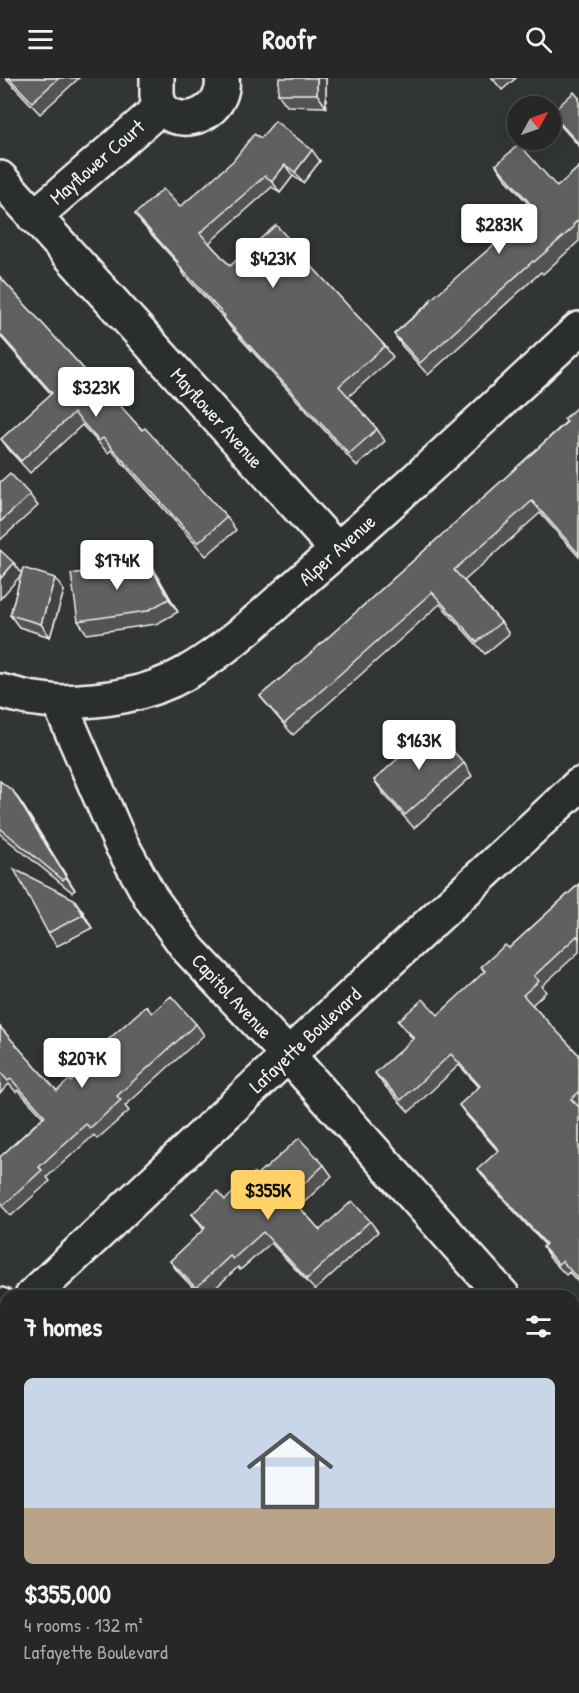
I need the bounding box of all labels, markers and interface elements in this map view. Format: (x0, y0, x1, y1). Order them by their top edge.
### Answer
text: Roofr (262, 21, 317, 57)
icon: menu (24, 23, 57, 56)
icon: search (522, 23, 555, 56)
north arrow (507, 96, 561, 150)
map controls (507, 96, 561, 150)
street label: Mayflower Court (43, 112, 151, 210)
pin: $283K (457, 204, 541, 255)
text: $283K (475, 210, 523, 237)
pin: $423K (231, 238, 315, 289)
text: $423K (250, 244, 296, 271)
street label: Mayflower Avenue (165, 362, 270, 474)
pin: $323K (54, 367, 138, 418)
text: $323K (72, 373, 120, 400)
street label: Alper Avenue (292, 508, 381, 591)
pin: $174K (75, 540, 159, 591)
text: $174K (94, 546, 140, 573)
pin: $163K (377, 720, 461, 771)
text: $163K (397, 726, 441, 753)
street label: Capitol Avenue (186, 947, 279, 1044)
street label: Lafayette Boulevard (243, 981, 367, 1099)
pin: $207K (40, 1038, 124, 1089)
text: $207K (58, 1044, 106, 1071)
pin: $355K (226, 1170, 310, 1221)
text: $355K (245, 1176, 291, 1203)
text: 7 homes (24, 1309, 102, 1344)
icon: filters (522, 1310, 555, 1343)
icon: home (236, 1417, 344, 1525)
text: $355,000 (24, 1576, 111, 1611)
text: 4 rooms · 132 m² (24, 1611, 143, 1638)
text: Lafayette Boulevard (24, 1638, 168, 1665)

